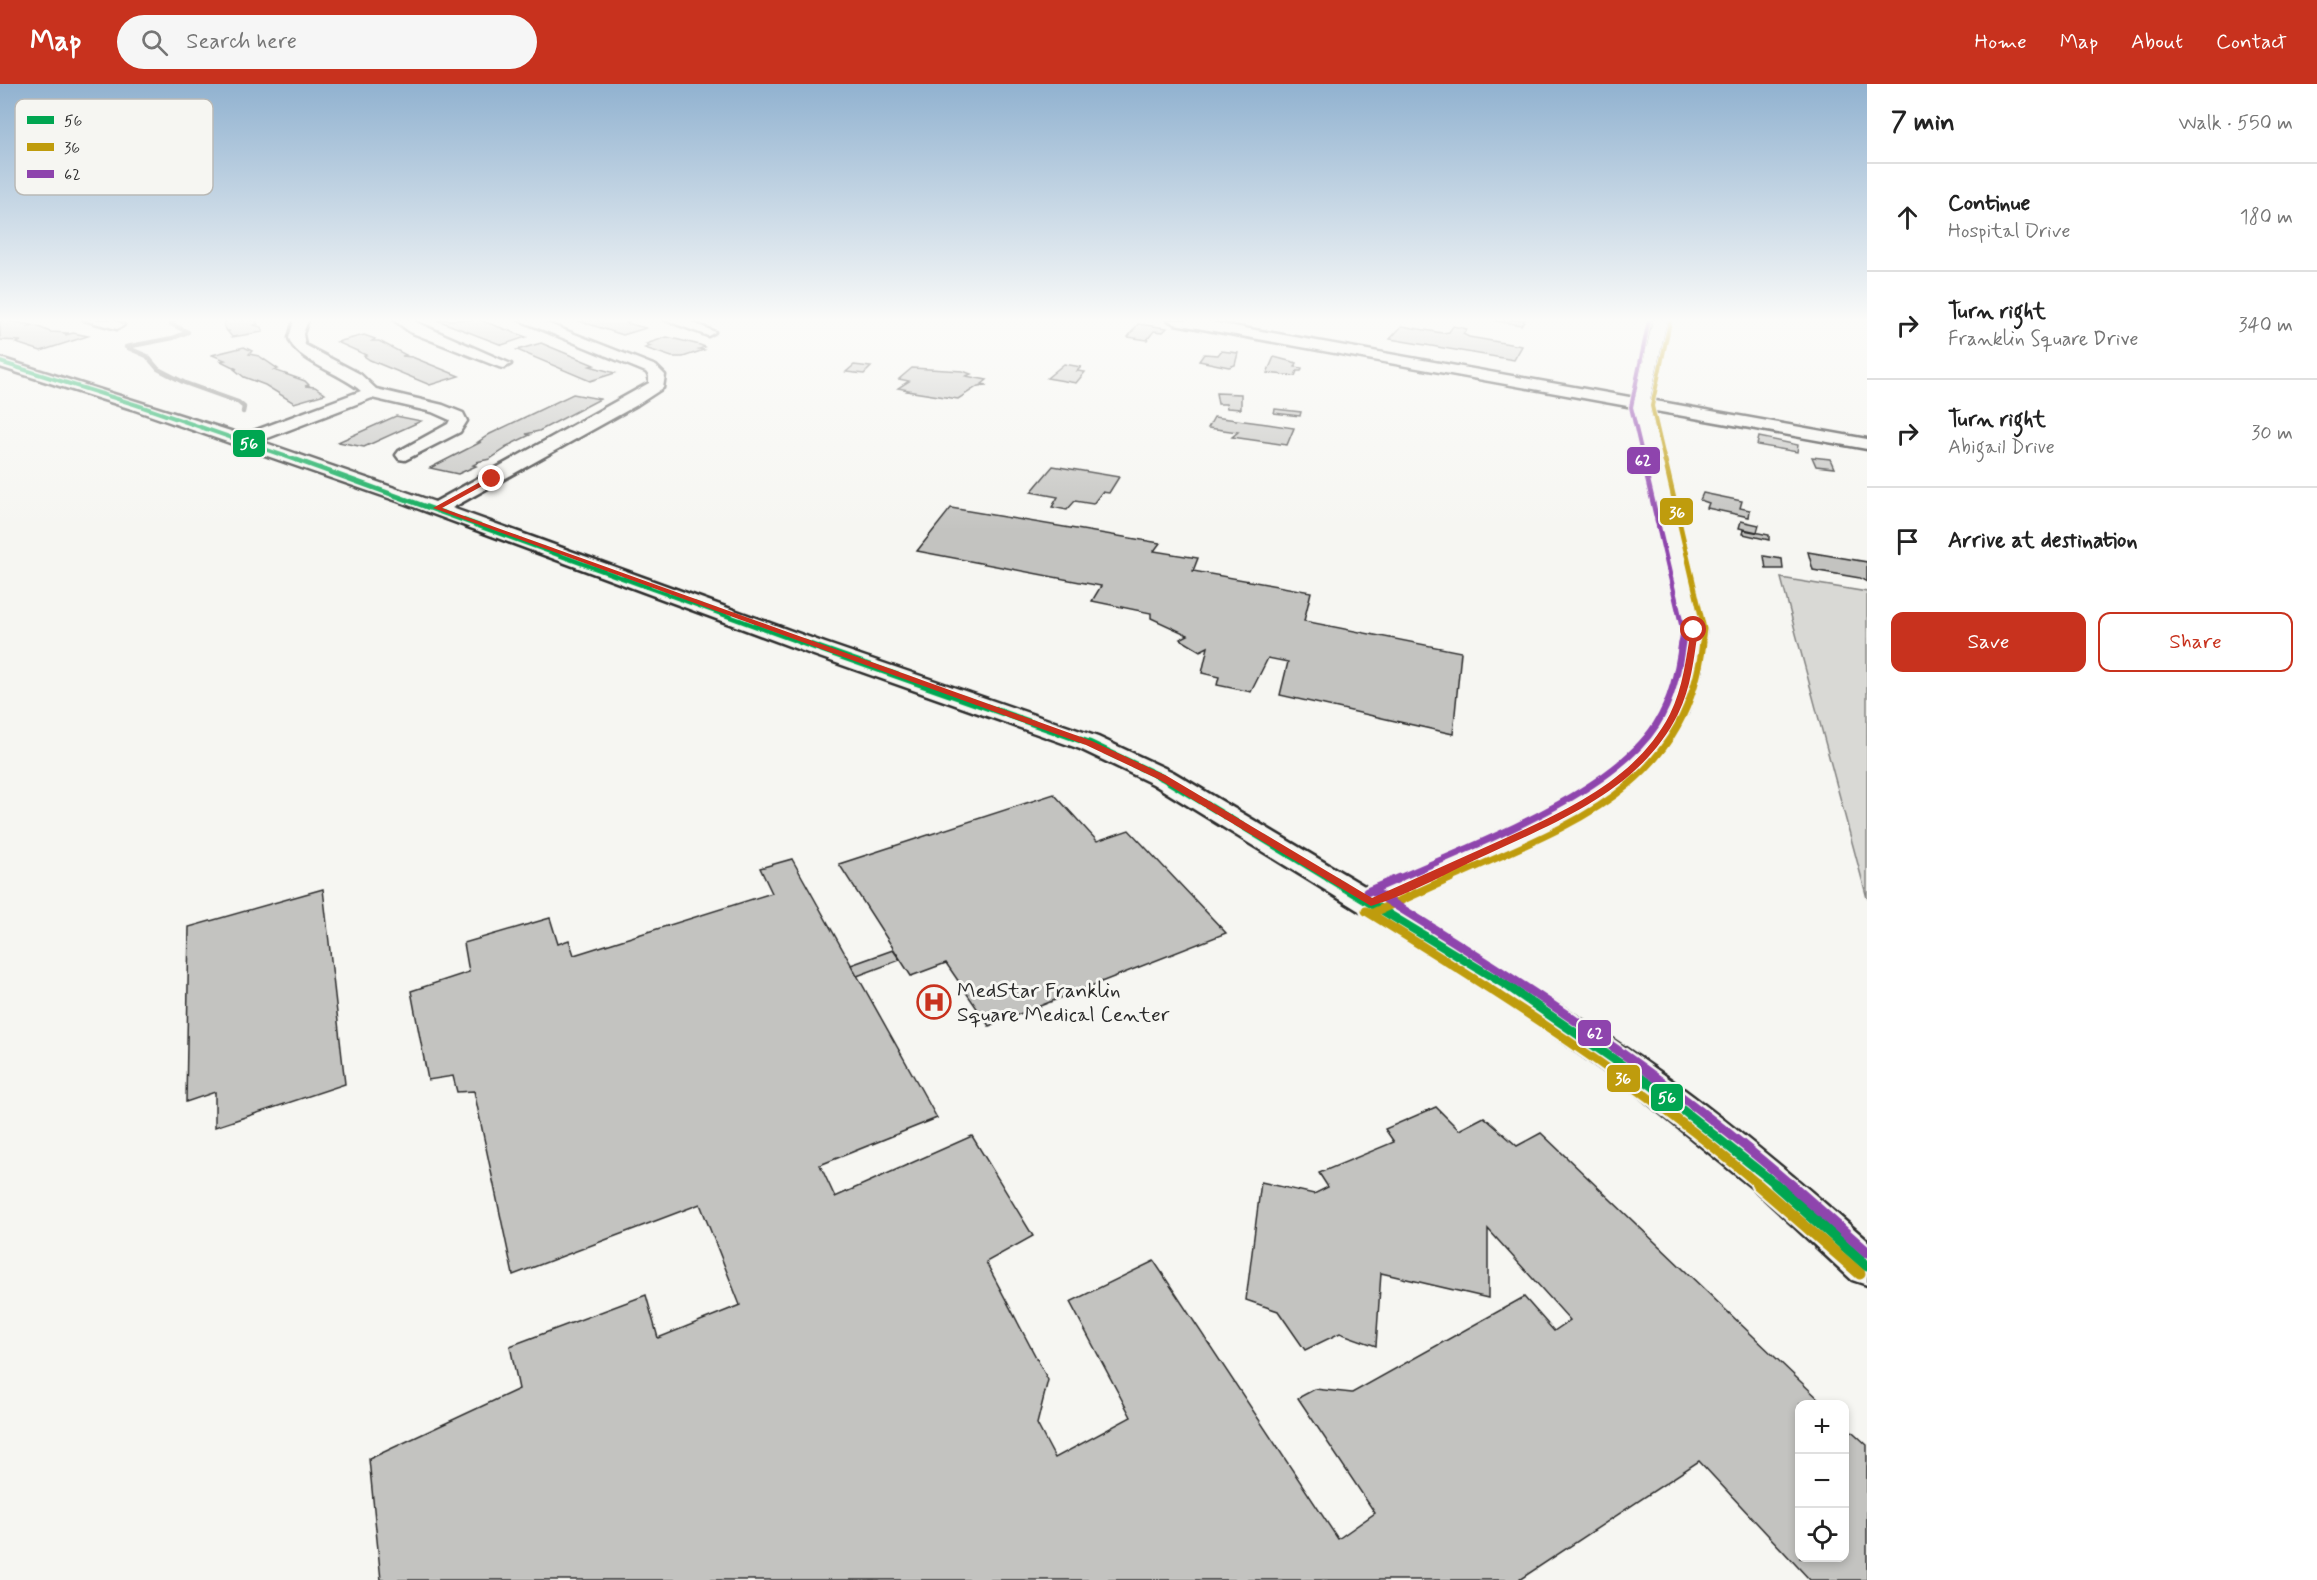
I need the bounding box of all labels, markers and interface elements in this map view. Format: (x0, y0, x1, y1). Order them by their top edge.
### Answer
search box (117, 15, 537, 69)
text: Map (30, 24, 81, 61)
icon: search (138, 26, 171, 59)
text: Search here (186, 28, 297, 56)
text: Home (1975, 28, 2027, 56)
text: Map (2060, 28, 2098, 56)
text: About (2131, 28, 2183, 56)
text: Contact (2216, 28, 2287, 56)
legend (15, 99, 213, 195)
text: 7 min (1891, 106, 1955, 140)
text: Walk · 550 m (2178, 110, 2293, 137)
text: 56 (64, 111, 83, 132)
text: 36 (64, 138, 80, 159)
text: 62 (64, 165, 81, 186)
text: Continue (1948, 190, 2030, 218)
icon: ahead (1891, 201, 1924, 234)
text: 180 m (2240, 204, 2293, 231)
text: Hospital Drive (1948, 218, 2070, 245)
text: Turn right (1948, 298, 2046, 326)
icon: right (1891, 309, 1924, 342)
text: 340 m (2238, 312, 2293, 339)
text: Franklin Square Drive (1948, 326, 2139, 353)
text: Turn right (1948, 406, 2046, 434)
icon: right (1891, 417, 1924, 450)
text: 30 m (2251, 420, 2293, 447)
line badge: 56 (232, 429, 266, 458)
text: 56 (240, 434, 258, 455)
text: Abigail Drive (1948, 434, 2055, 461)
line badge: 62 (1626, 446, 1661, 475)
text: 62 (1635, 451, 1651, 472)
route end (478, 465, 504, 491)
line badge: 36 (1659, 497, 1694, 526)
text: 36 (1669, 503, 1685, 524)
icon: arrive (1891, 525, 1924, 558)
text: Arrive at destination (1948, 527, 2138, 555)
button: Save (1891, 612, 2086, 672)
button: Share (2098, 612, 2293, 672)
route start (1680, 616, 1706, 642)
place label: MedStar Franklin Square Medical Center (957, 977, 1170, 1029)
hospital icon: MedStar Franklin Square Medical Center (916, 984, 952, 1020)
line badge: 62 (1577, 1019, 1612, 1047)
text: 62 (1587, 1024, 1603, 1045)
line badge: 36 (1606, 1064, 1641, 1093)
text: 36 (1615, 1069, 1631, 1090)
line badge: 56 (1650, 1083, 1684, 1112)
text: 56 (1658, 1088, 1676, 1109)
map controls (1795, 1400, 1849, 1562)
button: + (1795, 1400, 1849, 1454)
button: − (1795, 1454, 1849, 1508)
button: locate (1795, 1508, 1849, 1562)

